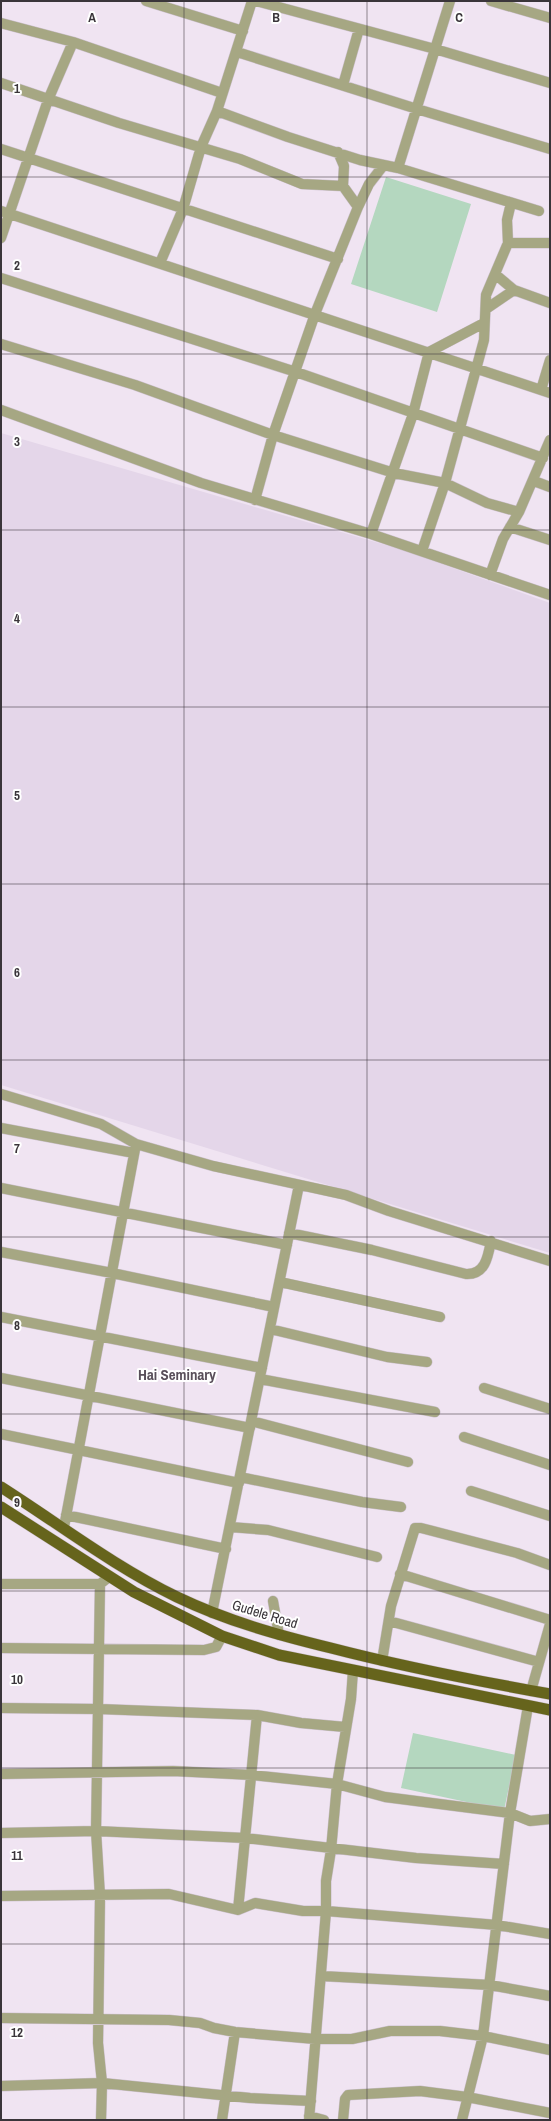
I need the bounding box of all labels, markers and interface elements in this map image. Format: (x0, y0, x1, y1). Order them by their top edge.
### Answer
text: A (88, 9, 96, 26)
text: B (272, 9, 280, 26)
text: C (455, 9, 463, 26)
text: 1 (14, 80, 20, 97)
text: 2 (14, 257, 20, 274)
text: 3 (14, 433, 20, 450)
text: 4 (14, 610, 20, 627)
text: 5 (14, 787, 20, 804)
text: 6 (14, 964, 20, 981)
text: 7 (14, 1140, 20, 1157)
text: 8 (14, 1317, 20, 1334)
district label: Hai Seminary (138, 1364, 216, 1385)
text: 9 (14, 1494, 20, 1511)
street label: Gudele Road (230, 1596, 300, 1632)
text: 10 (11, 1671, 23, 1688)
text: 11 (11, 1847, 23, 1864)
text: 12 (11, 2024, 23, 2041)

